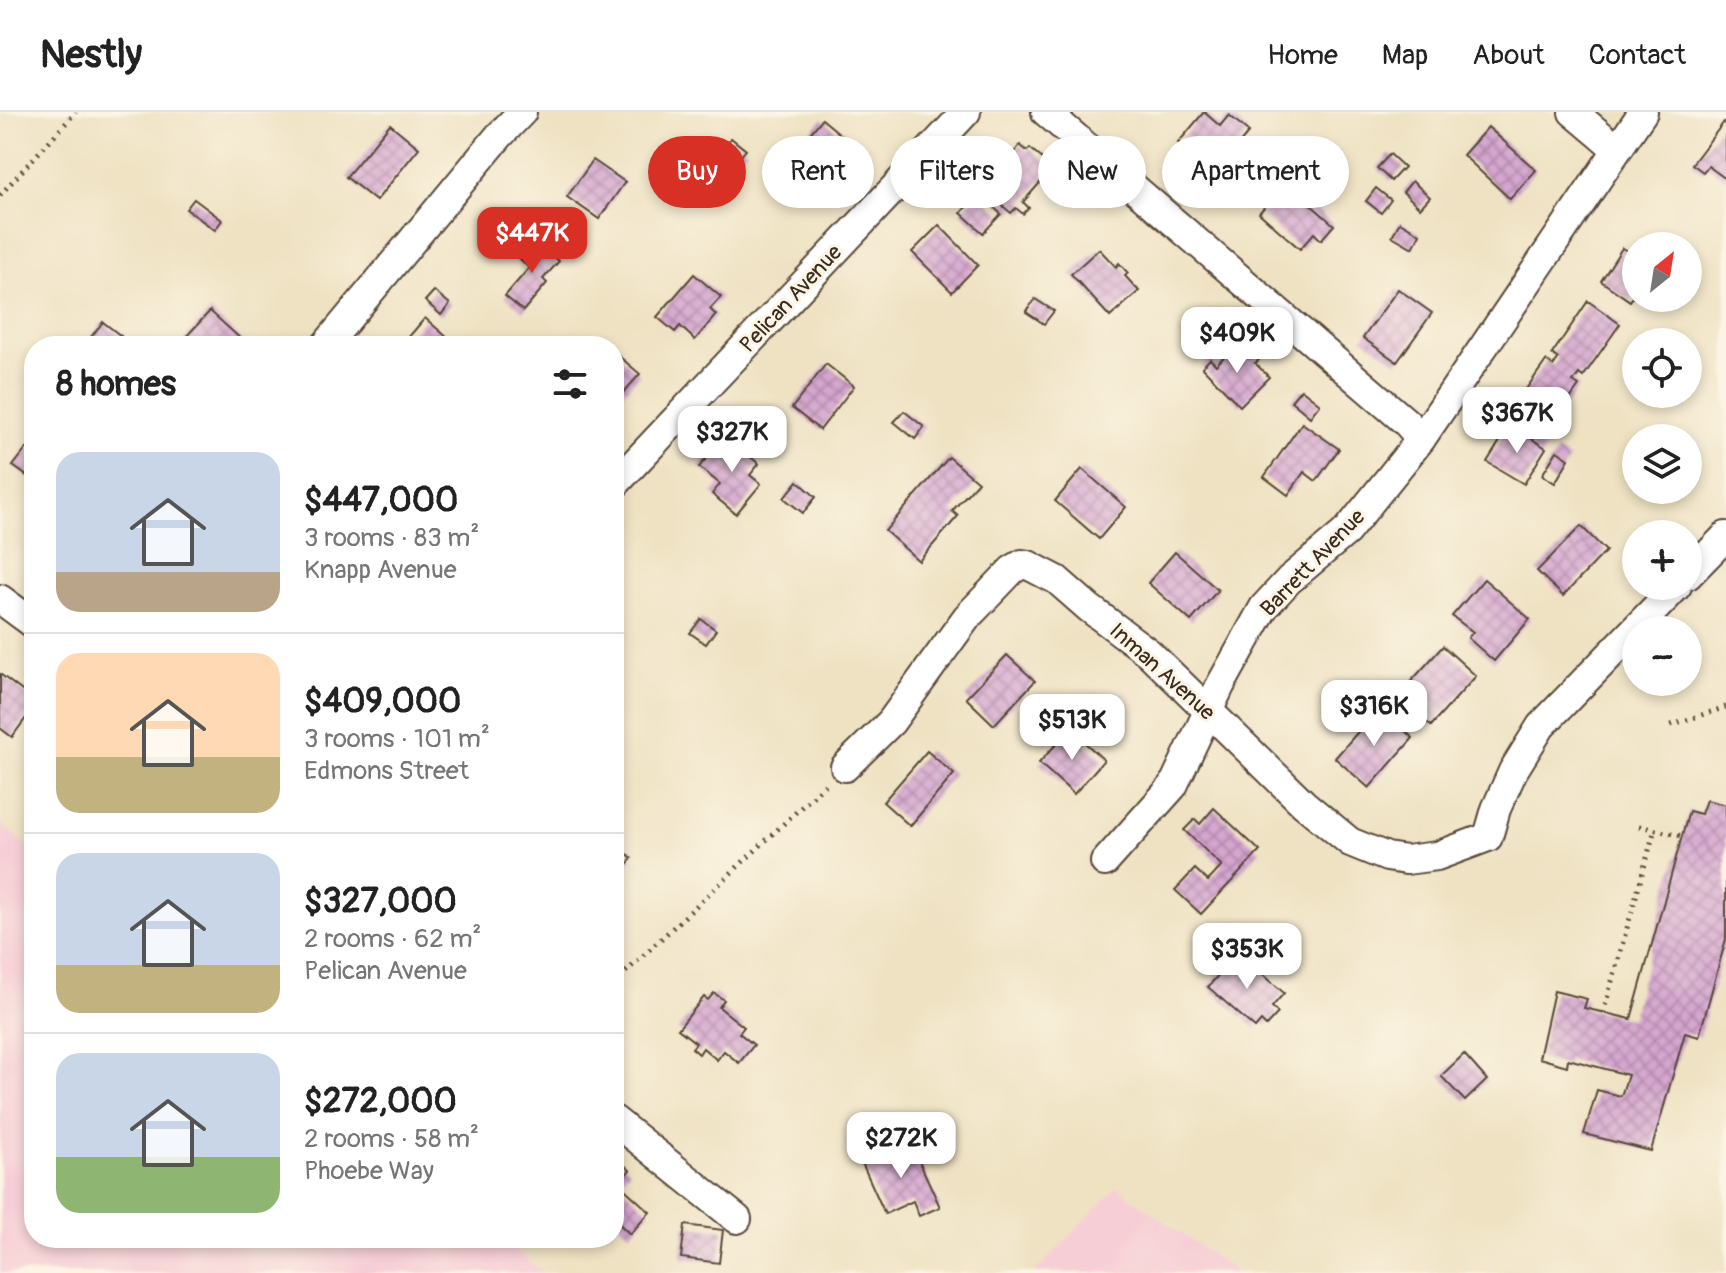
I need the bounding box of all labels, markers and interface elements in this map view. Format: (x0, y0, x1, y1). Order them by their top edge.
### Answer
text: Nestly (40, 31, 142, 79)
text: Home (1267, 38, 1338, 73)
text: Map (1382, 38, 1428, 73)
text: About (1472, 38, 1545, 73)
text: Contact (1589, 38, 1686, 73)
chip: Buy (648, 136, 746, 208)
chip: Rent (762, 136, 874, 208)
chip: Filters (890, 136, 1022, 208)
chip: New (1038, 136, 1146, 208)
chip: Apartment (1162, 136, 1349, 208)
pin: $447K (476, 207, 588, 275)
text: $447K (495, 217, 569, 249)
north arrow (1622, 232, 1702, 312)
map controls (1622, 232, 1702, 696)
street label: Pelican Avenue (734, 239, 848, 359)
pin: $409K (1181, 307, 1293, 375)
text: $409K (1199, 317, 1275, 349)
button: locate (1622, 328, 1702, 408)
icon: filters (548, 362, 592, 406)
text: 8 homes (56, 363, 176, 406)
pin: $367K (1461, 387, 1573, 455)
text: $367K (1481, 397, 1553, 429)
pin: $327K (676, 406, 788, 474)
text: $327K (696, 416, 768, 448)
button: layers (1622, 424, 1702, 504)
text: $447,000 (304, 479, 458, 522)
icon: home (120, 484, 216, 580)
street label: Barrett Avenue (1254, 503, 1371, 622)
button: + (1622, 520, 1702, 600)
text: 3 rooms · 83 m² (304, 522, 479, 554)
text: Knapp Avenue (304, 554, 457, 586)
button: − (1622, 616, 1702, 696)
street label: Inman Avenue (1104, 617, 1221, 727)
text: $409,000 (304, 680, 461, 723)
pin: $316K (1318, 680, 1430, 748)
icon: home (120, 685, 216, 781)
text: $316K (1339, 690, 1409, 722)
pin: $513K (1016, 694, 1128, 762)
text: $513K (1038, 704, 1106, 736)
text: 3 rooms · 101 m² (304, 723, 490, 755)
text: Edmons Street (304, 755, 469, 787)
text: $327,000 (304, 880, 457, 923)
icon: home (120, 885, 216, 981)
text: 2 rooms · 62 m² (304, 923, 481, 955)
pin: $353K (1191, 923, 1303, 991)
text: $353K (1211, 933, 1283, 965)
text: Pelican Avenue (304, 955, 467, 987)
text: $272,000 (304, 1080, 457, 1123)
icon: home (120, 1085, 216, 1181)
pin: $272K (845, 1112, 957, 1180)
text: $272K (865, 1122, 937, 1154)
text: 2 rooms · 58 m² (304, 1123, 479, 1155)
text: Phoebe Way (304, 1155, 434, 1187)

